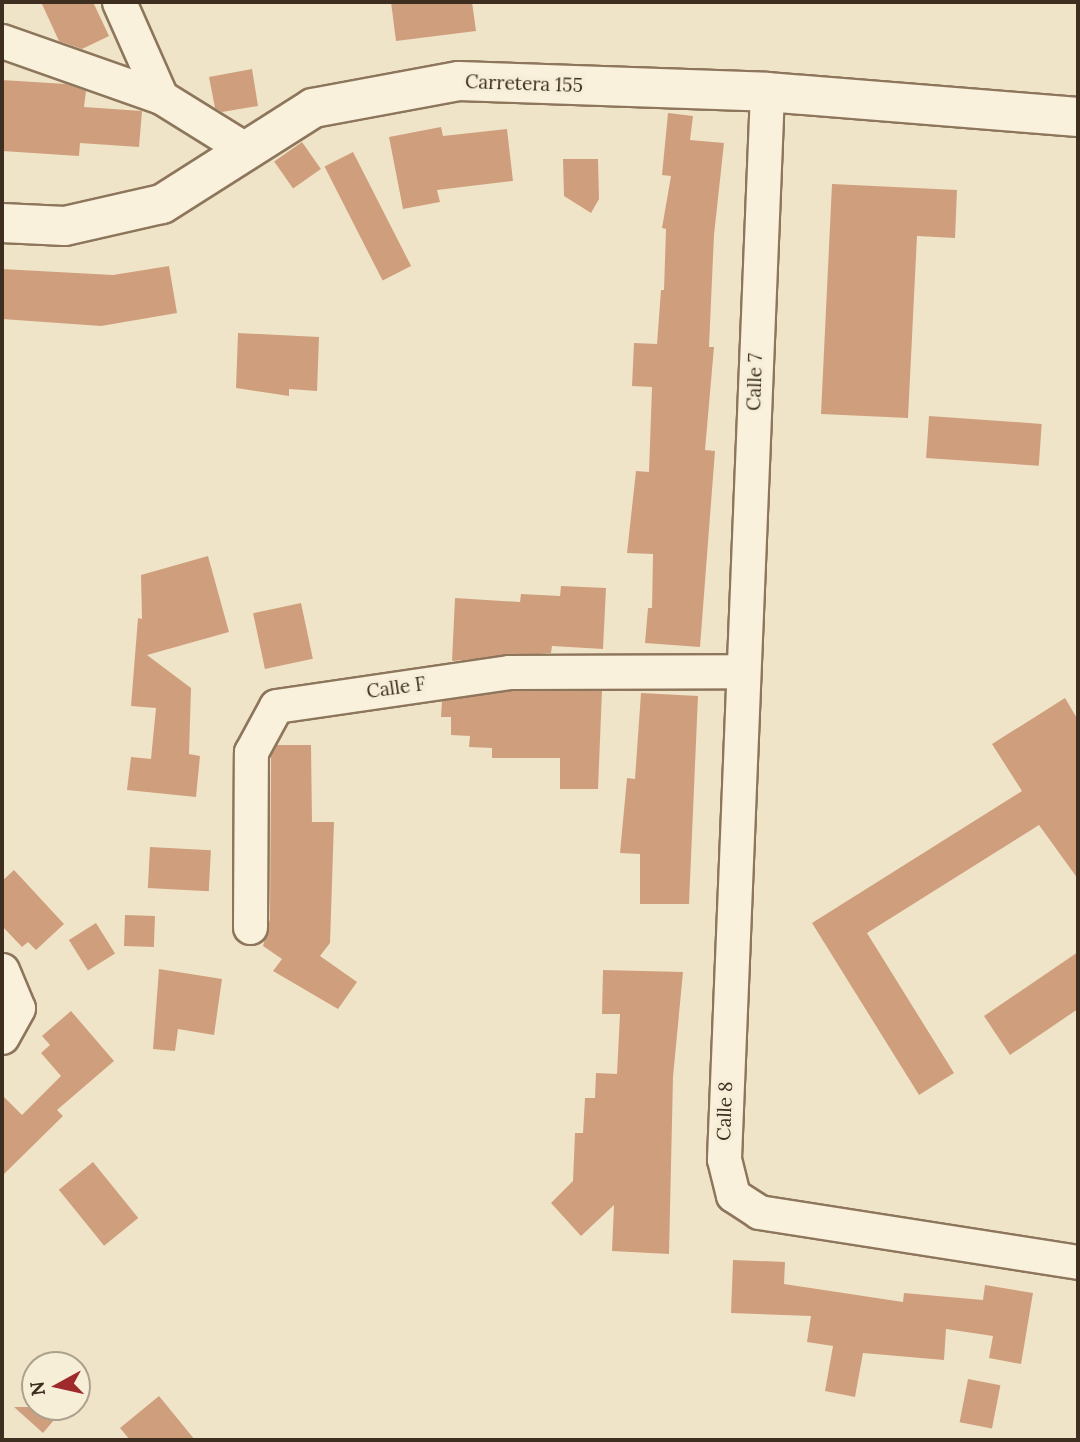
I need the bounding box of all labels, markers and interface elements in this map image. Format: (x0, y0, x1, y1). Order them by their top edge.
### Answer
street label: Carretera 155 (465, 71, 583, 97)
street label: Calle 7 (743, 353, 767, 411)
street label: Calle F (365, 673, 427, 703)
street label: Calle 8 (713, 1081, 737, 1141)
north arrow (21, 1351, 91, 1421)
text: N (24, 1380, 50, 1398)

